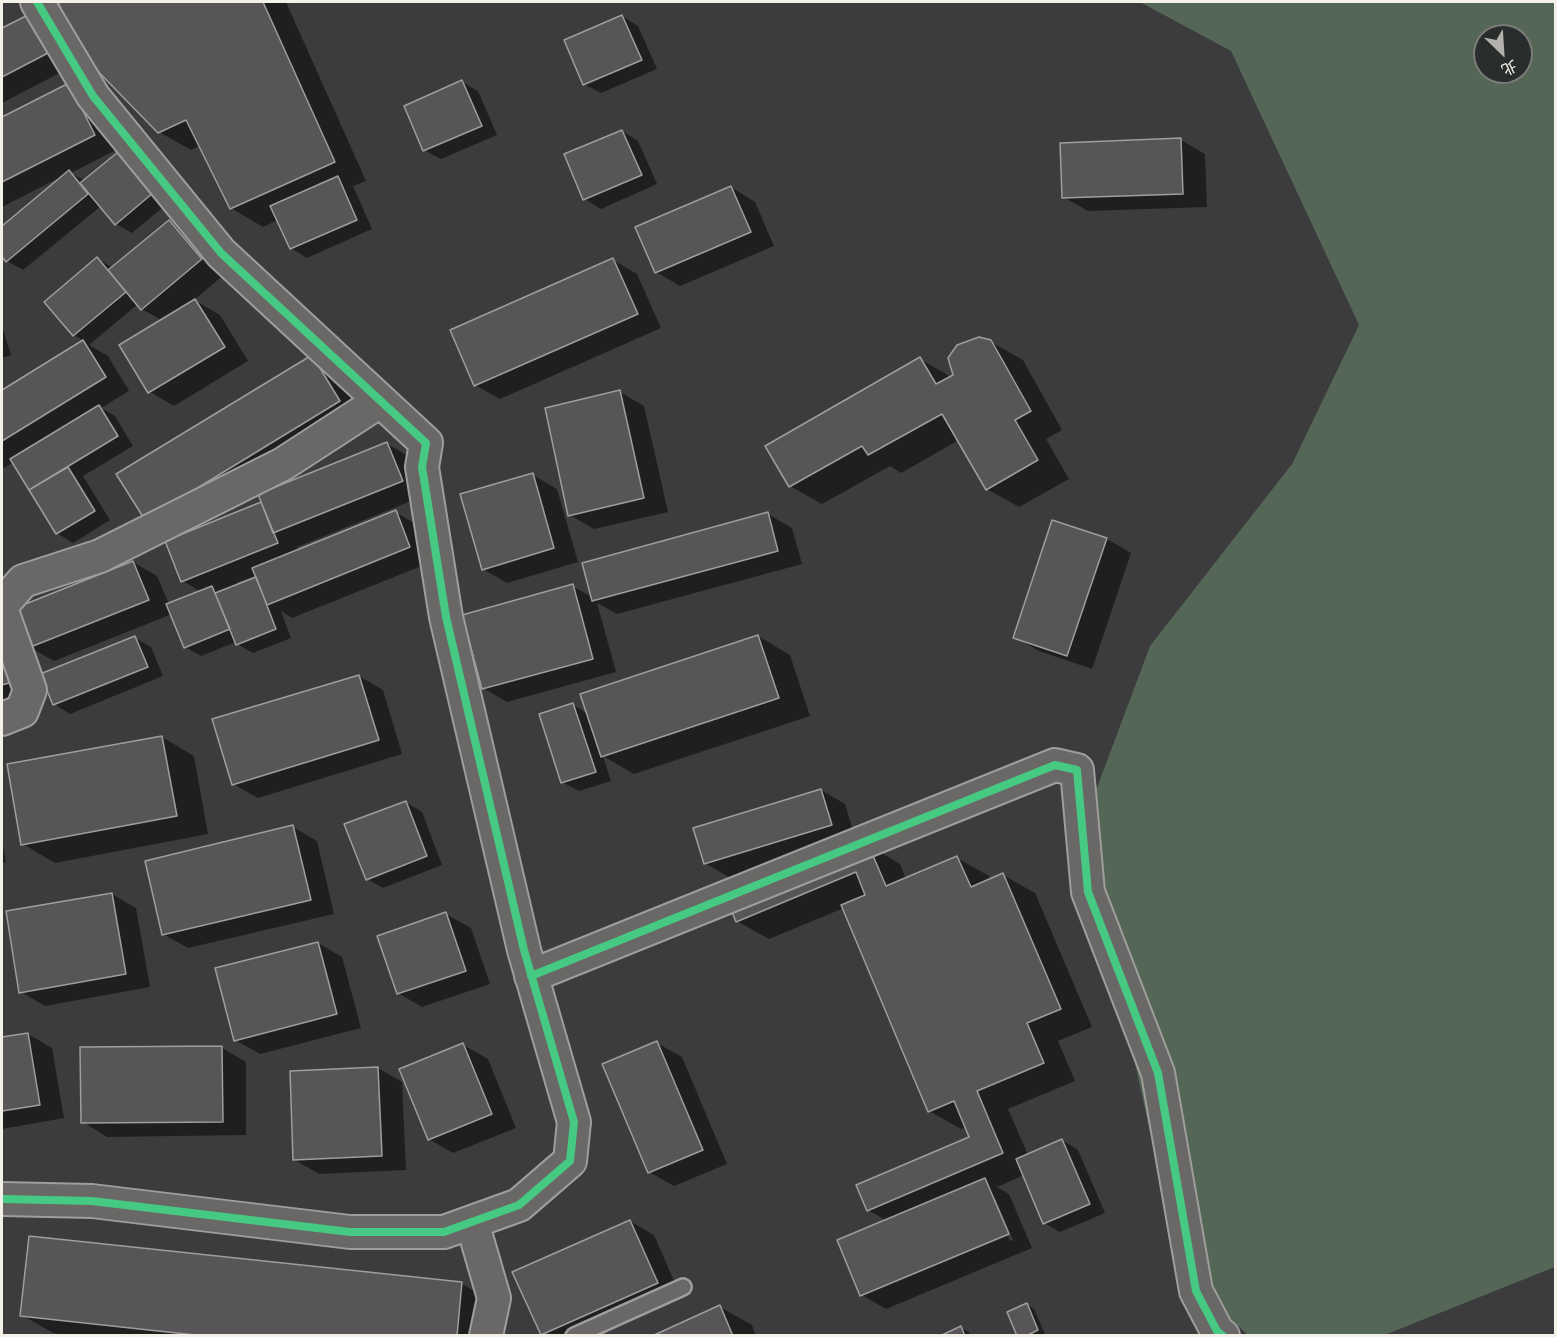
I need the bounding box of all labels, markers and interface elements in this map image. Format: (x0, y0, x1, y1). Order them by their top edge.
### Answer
north arrow (1473, 24, 1533, 84)
text: 北 (1498, 55, 1522, 82)

